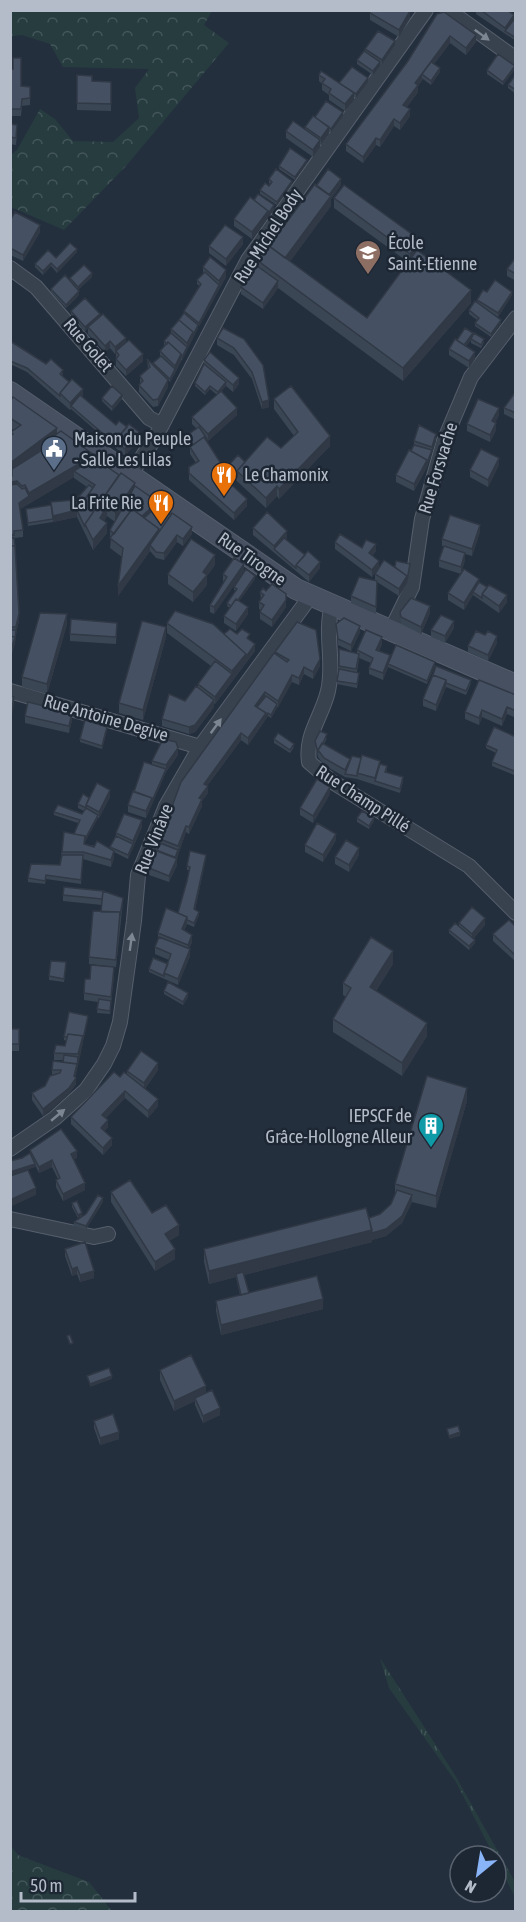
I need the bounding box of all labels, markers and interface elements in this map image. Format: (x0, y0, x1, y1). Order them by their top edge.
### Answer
one-way arrow (473, 29, 489, 41)
street label: Rue Michel Body (229, 185, 306, 287)
place label: École Saint-Etienne (388, 232, 477, 274)
school or university icon: École Saint-Etienne (353, 238, 383, 276)
street label: Rue Golet (59, 314, 117, 376)
street label: Rue Forsvache (414, 420, 461, 516)
place label: Maison du Peuple - Salle Les Lilas (74, 428, 191, 470)
public building icon: Maison du Peuple - Salle Les Lilas (39, 434, 69, 472)
restaurant icon: Le Chamonix (209, 460, 239, 498)
place label: Le Chamonix (244, 464, 328, 485)
restaurant icon: La Frite Rie (146, 488, 176, 526)
place label: La Frite Rie (71, 492, 142, 513)
street label: Rue Tirogne (214, 527, 290, 590)
street label: Rue Antoine Degive (42, 690, 171, 745)
one-way arrow (210, 718, 222, 734)
street label: Rue Champ Pillé (312, 760, 414, 837)
street label: Rue Vinâve (130, 801, 177, 877)
one-way arrow (127, 933, 136, 952)
place label: IEPSCF de Grâce-Hollogne Alleur (266, 1105, 413, 1147)
one-way arrow (50, 1109, 65, 1122)
building icon: IEPSCF de Grâce-Hollogne Alleur (416, 1111, 446, 1149)
north arrow (448, 1844, 508, 1904)
scale bar (21, 1865, 135, 1903)
text: 50 m (30, 1875, 62, 1896)
text: N (462, 1877, 479, 1897)

